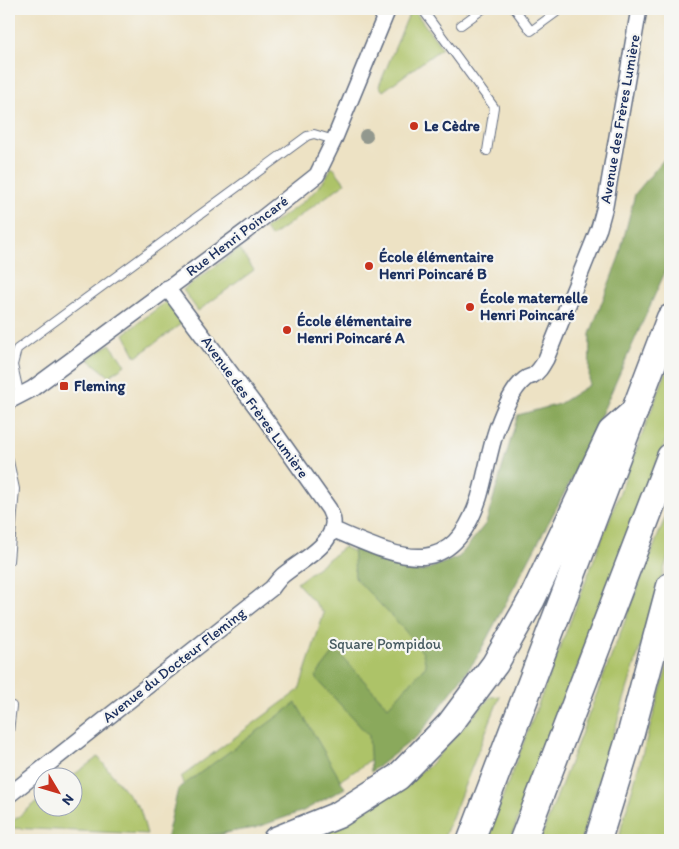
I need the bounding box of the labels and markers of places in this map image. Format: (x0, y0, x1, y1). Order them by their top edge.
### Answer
place label: Le Cèdre (424, 117, 480, 135)
marker: Le Cèdre (408, 120, 420, 132)
place label: École élémentaire Henri Poincaré B (379, 247, 494, 283)
marker: École élémentaire Henri Poincaré B (363, 260, 375, 272)
place label: École maternelle Henri Poincaré (480, 288, 588, 324)
marker: École maternelle Henri Poincaré (464, 301, 476, 313)
place label: École élémentaire Henri Poincaré A (297, 311, 412, 347)
marker: École élémentaire Henri Poincaré A (281, 324, 293, 336)
place label: Fleming (74, 377, 126, 396)
marker: Fleming (58, 380, 70, 392)

